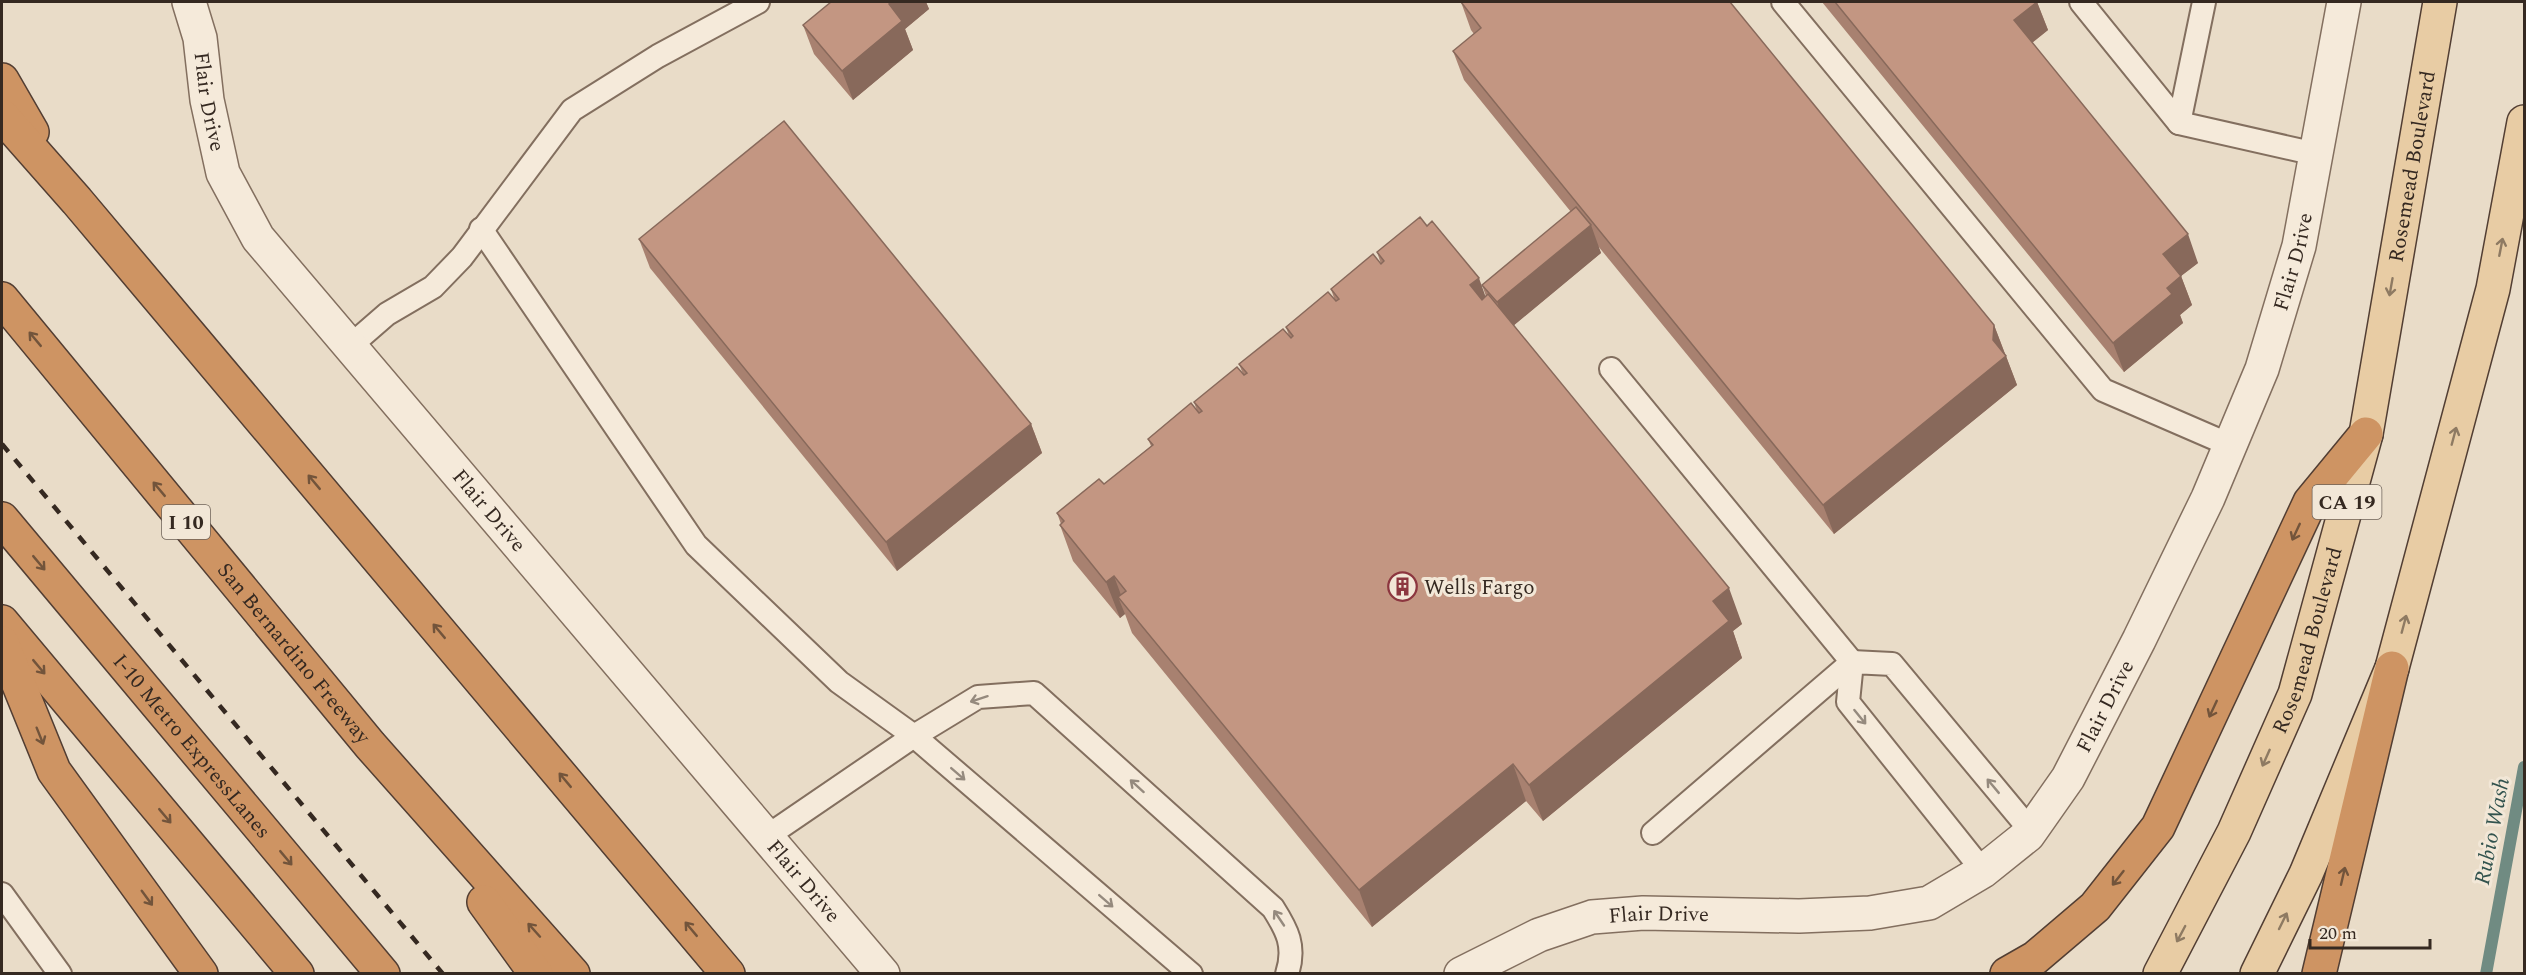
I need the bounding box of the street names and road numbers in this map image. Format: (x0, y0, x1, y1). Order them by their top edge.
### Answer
street label: Flair Drive (185, 50, 233, 155)
street label: Rosemead Boulevard (2381, 68, 2445, 265)
street label: Flair Drive (2265, 210, 2322, 315)
street label: Flair Drive (444, 462, 533, 560)
road number: CA 19 (2312, 485, 2382, 519)
road number: I 10 (162, 505, 210, 539)
street label: Rosemead Boulevard (2264, 543, 2351, 739)
street label: San Bernardino Freeway (209, 556, 378, 752)
street label: I-10 Metro ExpressLanes (104, 647, 278, 846)
street label: Flair Drive (2069, 655, 2143, 759)
street label: Flair Drive (758, 833, 848, 930)
street label: Flair Drive (1607, 898, 1709, 933)

